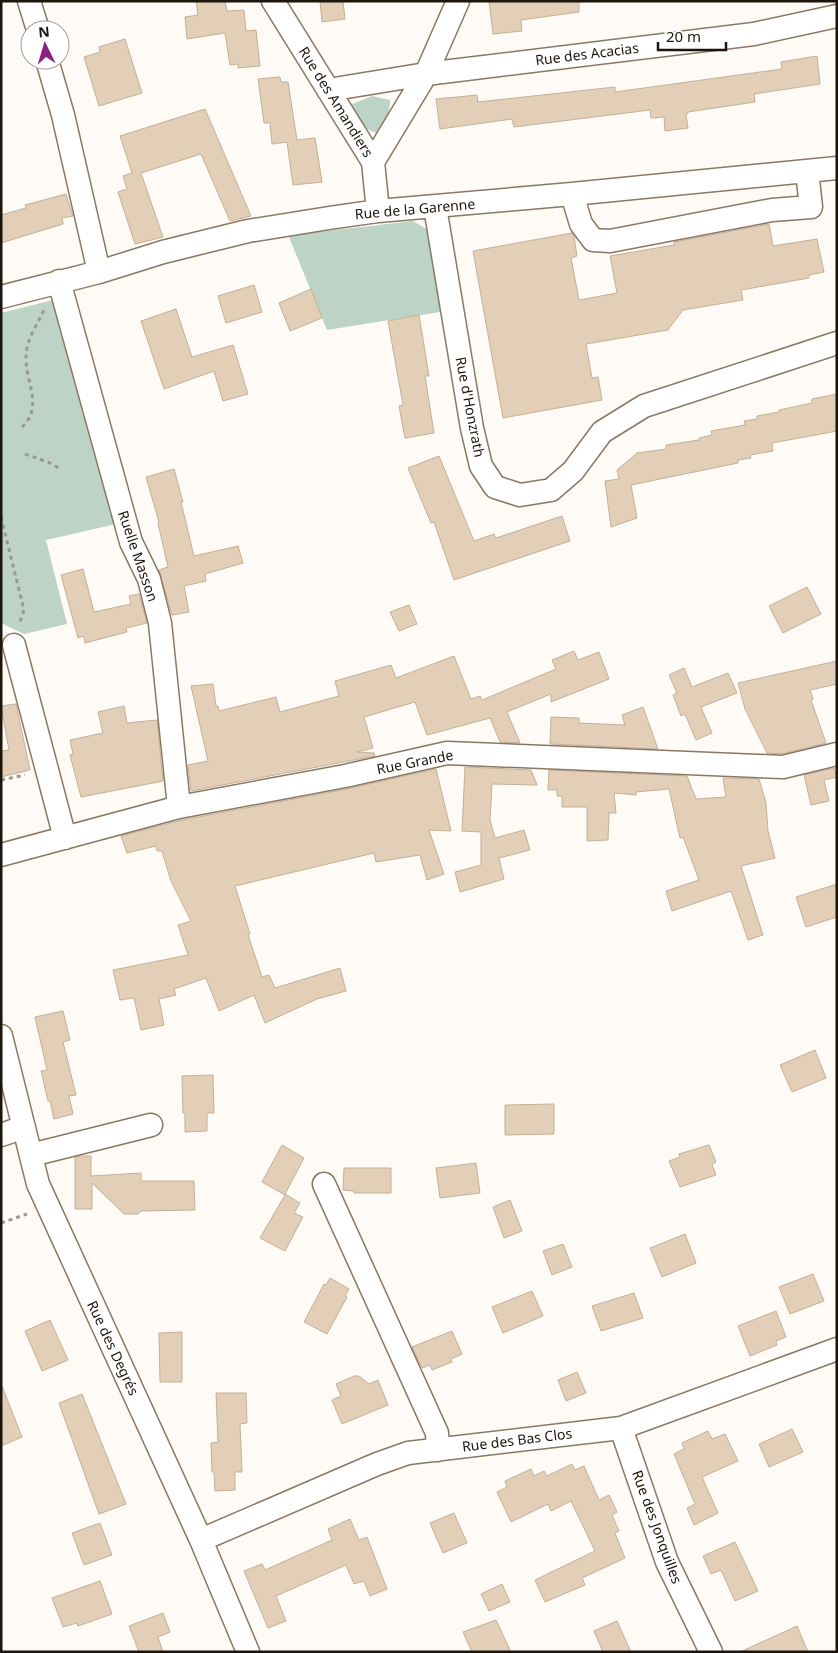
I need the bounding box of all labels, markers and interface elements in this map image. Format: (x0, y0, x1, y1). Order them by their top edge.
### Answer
north arrow (20, 20, 70, 70)
scale bar (658, 20, 726, 52)
text: N (37, 22, 50, 42)
text: 20 m (666, 26, 701, 46)
street label: Rue des Acacias (534, 38, 640, 69)
street label: Rue des Amandiers (295, 43, 378, 161)
street label: Rue de la Garenne (354, 194, 476, 223)
street label: Rue d'Honzrath (451, 355, 490, 459)
street label: Ruelle Masson (114, 508, 163, 604)
street label: Rue Grande (375, 745, 455, 778)
street label: Rue des Degrés (83, 1297, 144, 1399)
street label: Rue des Bas Clos (461, 1423, 573, 1456)
street label: Rue des Jonquilles (628, 1467, 687, 1586)

